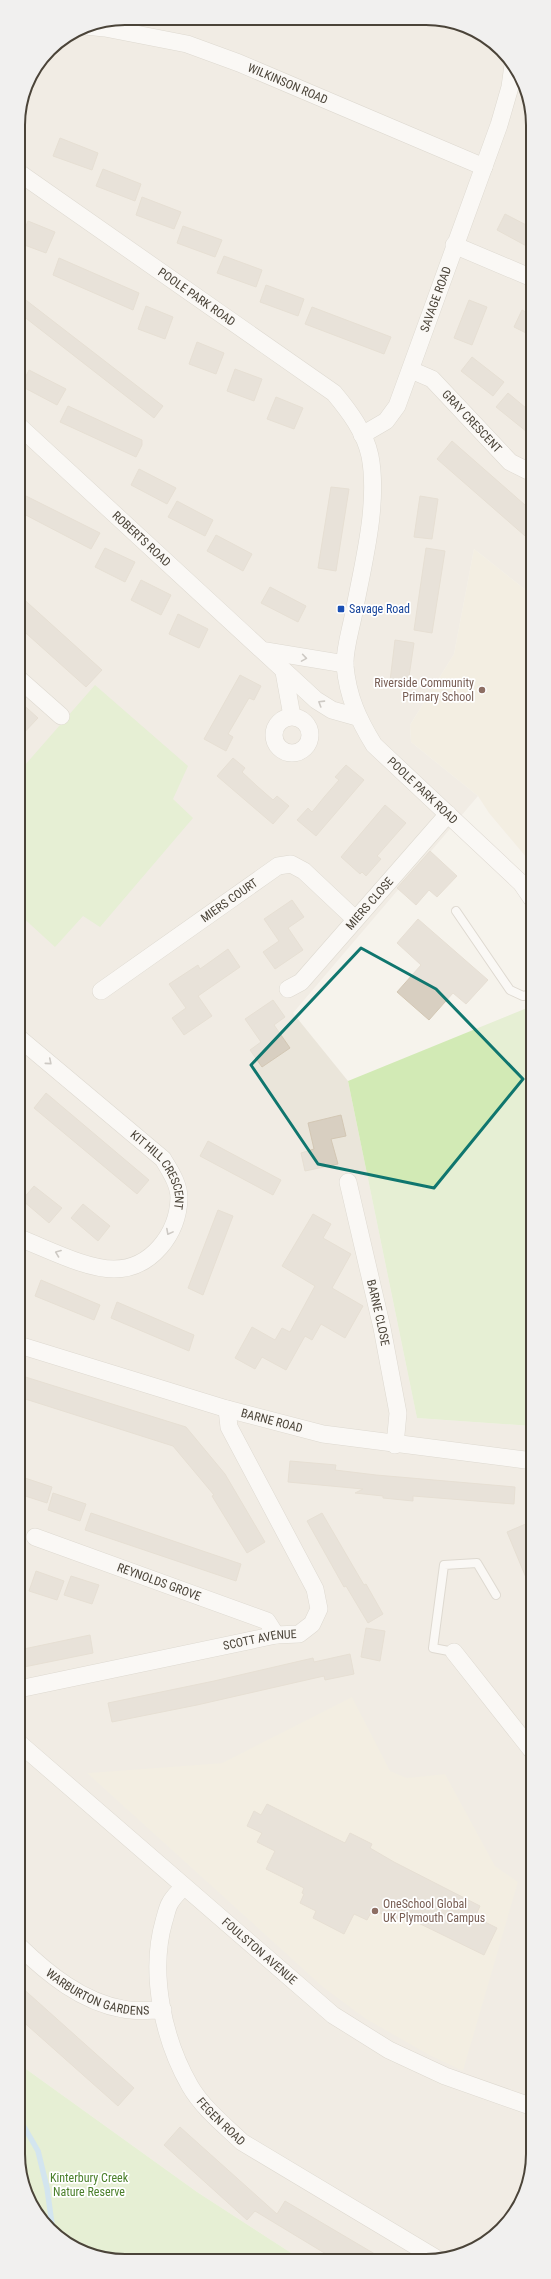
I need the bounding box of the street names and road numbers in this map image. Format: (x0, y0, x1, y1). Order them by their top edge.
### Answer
street label: WILKINSON ROAD (246, 61, 330, 107)
street label: SAVAGE ROAD (417, 264, 454, 334)
street label: POOLE PARK ROAD (155, 265, 238, 329)
street label: GRAY CRESCENT (439, 387, 505, 456)
street label: ROBERTS ROAD (109, 509, 174, 569)
street label: POOLE PARK ROAD (384, 754, 461, 827)
street label: MIERS CLOSE (343, 874, 396, 933)
street label: MIERS COURT (198, 876, 260, 925)
street label: KIT HILL CRESCENT (128, 1128, 186, 1210)
street label: BARNE CLOSE (364, 1278, 392, 1347)
street label: BARNE ROAD (239, 1406, 304, 1435)
street label: REYNOLDS GROVE (115, 1560, 203, 1604)
street label: SCOTT AVENUE (222, 1627, 297, 1653)
street label: FOULSTON AVENUE (219, 1915, 300, 1987)
street label: WARBURTON GARDENS (43, 1966, 150, 2018)
street label: FEGEN ROAD (194, 2095, 248, 2148)

